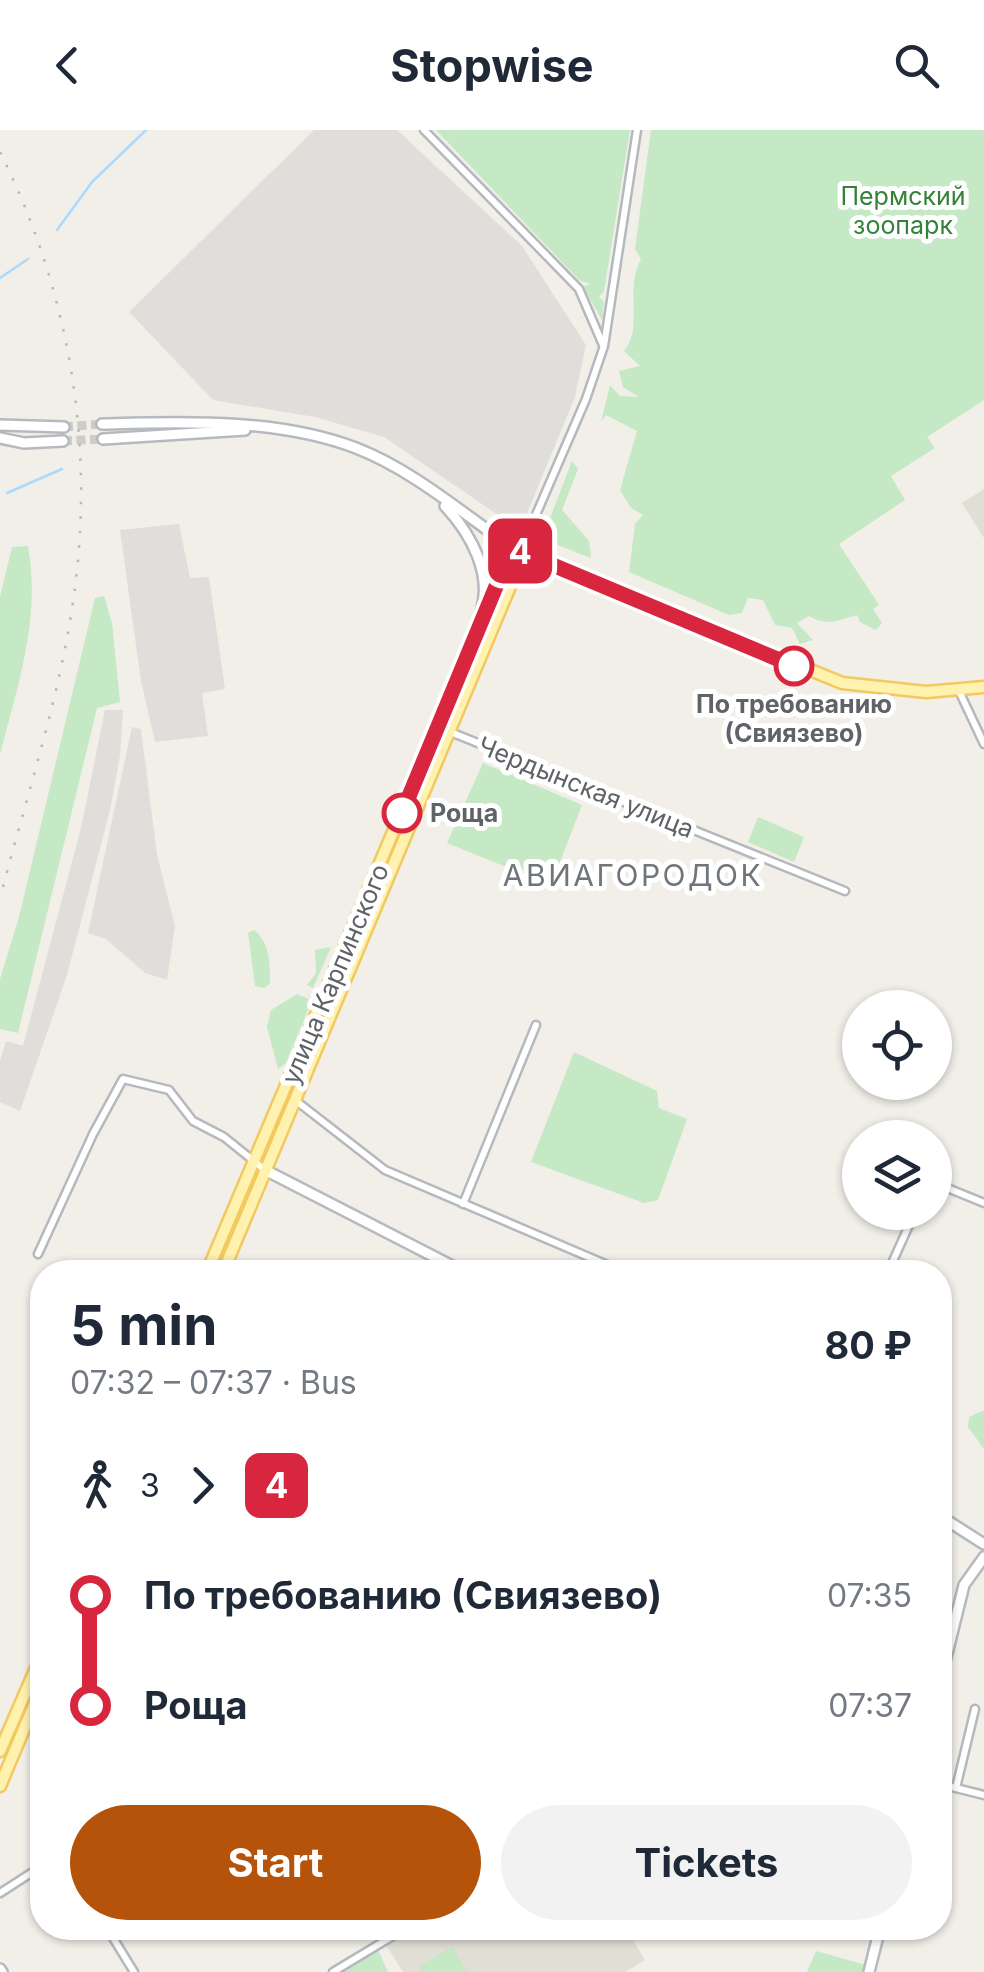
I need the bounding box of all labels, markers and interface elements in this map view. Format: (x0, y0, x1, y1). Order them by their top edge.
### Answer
icon: back (40, 38, 95, 93)
text: Stopwise (390, 38, 594, 93)
icon: search (889, 38, 944, 93)
park label: Пермский зоопарк (840, 181, 966, 240)
line badge: 4 (488, 518, 552, 584)
text: 4 (508, 530, 532, 572)
marker: По требованию (Свиязево) (775, 647, 813, 685)
place label: По требованию (Свиязево) (696, 689, 892, 748)
street label: Чердынская улица (474, 730, 698, 844)
marker: Роща (383, 794, 421, 832)
place label: Роща (430, 798, 498, 828)
district label: АВИАГОРОДОК (503, 857, 763, 893)
street label: улица Карпинского (275, 859, 395, 1089)
map controls (842, 990, 952, 1230)
button: locate (842, 990, 952, 1100)
button: layers (842, 1120, 952, 1230)
text: 5 min (70, 1292, 218, 1358)
text: 80 ₽ (824, 1322, 912, 1368)
text: 07:32 – 07:37 · Bus (70, 1363, 357, 1402)
icon: walk (70, 1458, 125, 1513)
icon: forward (175, 1458, 230, 1513)
text: 4 (265, 1464, 288, 1506)
text: 3 (140, 1466, 160, 1505)
text: По требованию (Свиязево) (144, 1572, 662, 1618)
text: 07:35 (827, 1576, 912, 1615)
text: Роща (144, 1682, 248, 1728)
text: 07:37 (828, 1686, 912, 1725)
button: Start (70, 1805, 481, 1920)
button: Tickets (501, 1805, 912, 1920)

